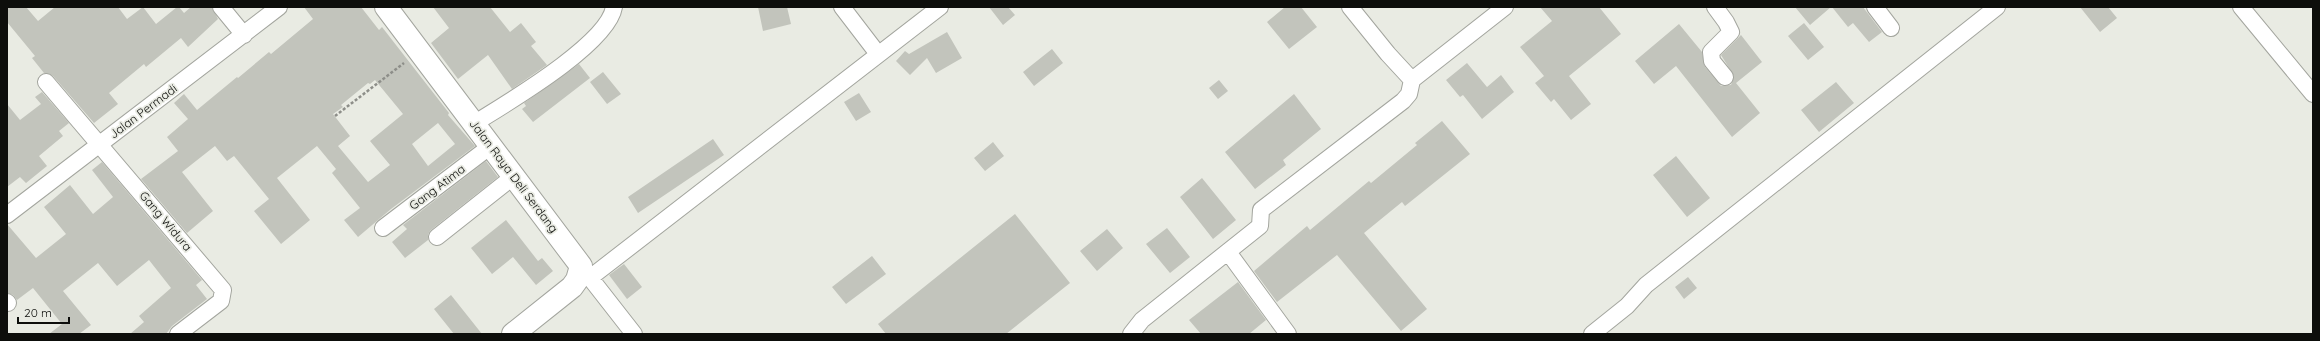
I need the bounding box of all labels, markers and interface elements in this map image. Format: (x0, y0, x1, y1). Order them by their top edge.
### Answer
street label: Jalan Permadi (106, 81, 180, 141)
street label: Jalan Raya Deli Serdang (466, 116, 562, 236)
street label: Gang Atima (406, 161, 468, 213)
street label: Gang Widura (137, 188, 195, 254)
scale bar (18, 299, 69, 325)
text: 20 m (24, 305, 52, 320)

